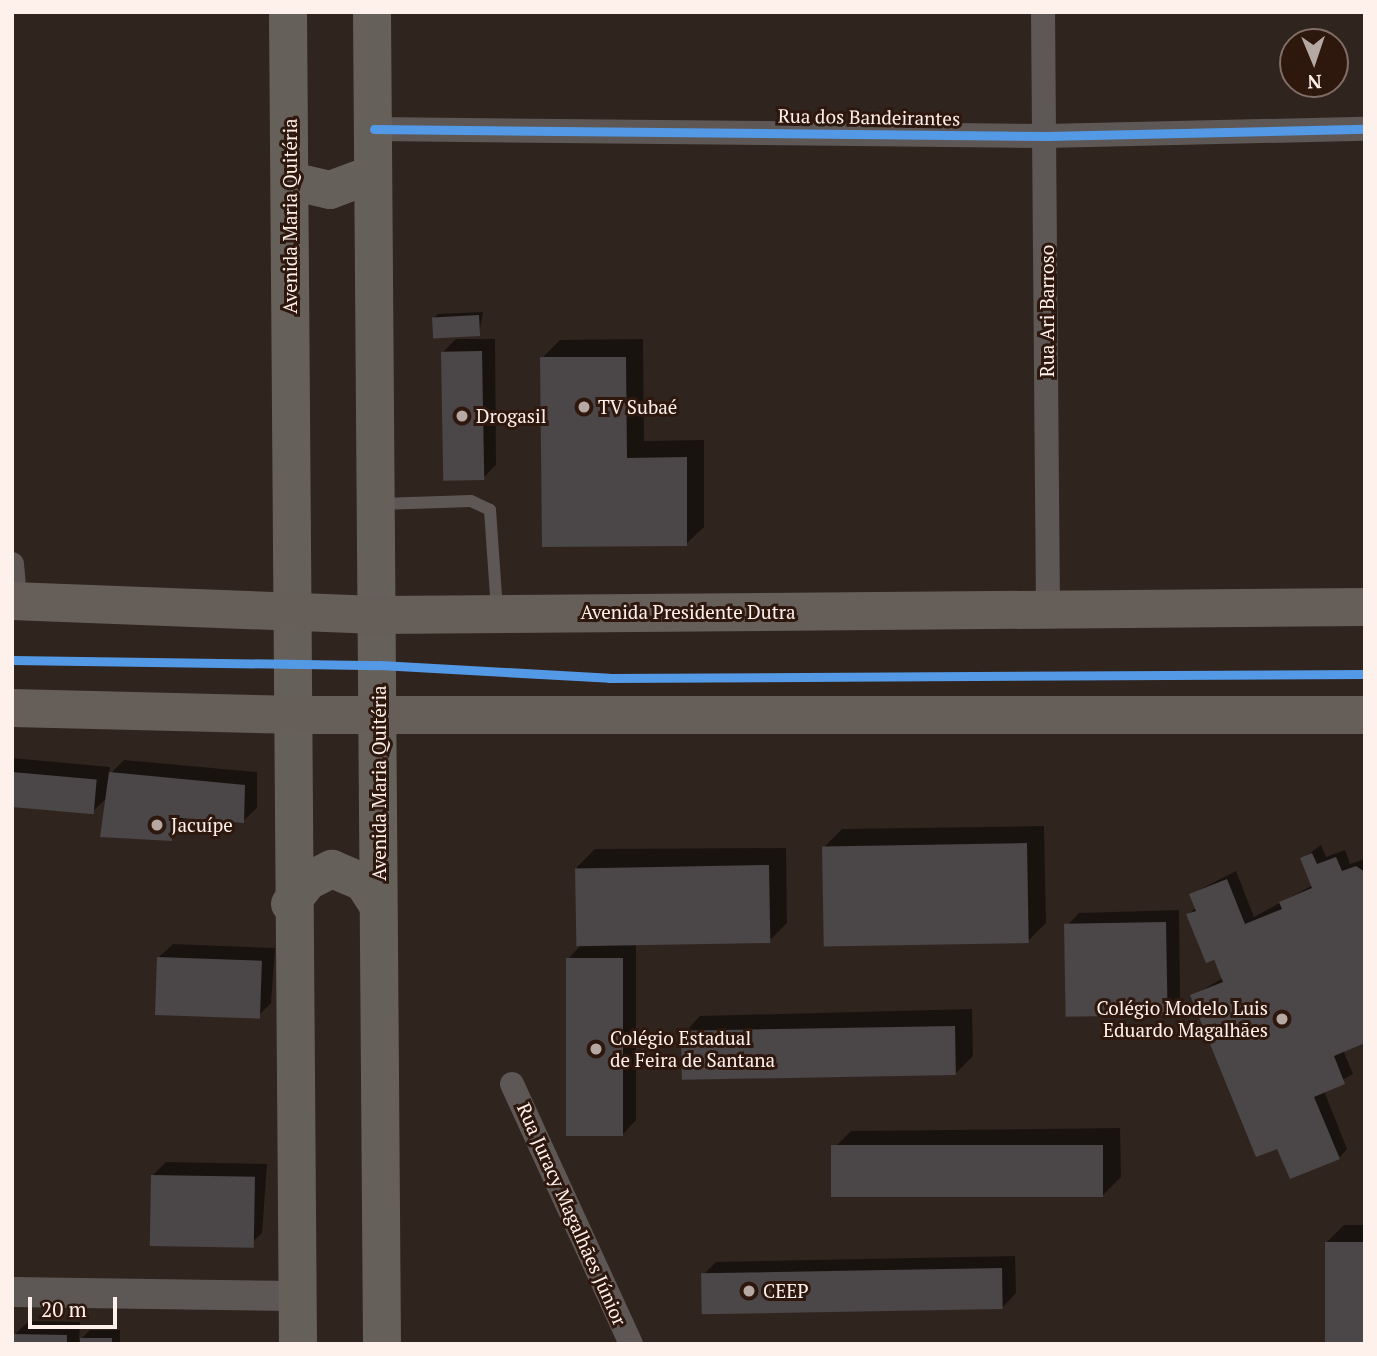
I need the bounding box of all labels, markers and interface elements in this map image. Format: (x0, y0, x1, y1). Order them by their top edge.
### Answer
north arrow (1279, 28, 1349, 98)
text: N (1307, 70, 1322, 95)
street label: Rua dos Bandeirantes (778, 104, 960, 130)
street label: Avenida Maria Quitéria (279, 118, 301, 314)
street label: Rua Ari Barroso (1036, 245, 1058, 377)
place label: TV Subaé (598, 396, 678, 418)
marker: TV Subaé (576, 399, 592, 415)
place label: Drogasil (476, 405, 547, 427)
marker: Drogasil (454, 408, 470, 424)
street label: Avenida Presidente Dutra (580, 601, 796, 623)
street label: Avenida Maria Quitéria (368, 685, 390, 881)
place label: Jacuípe (171, 814, 233, 836)
marker: Jacuípe (149, 817, 165, 833)
place label: Colégio Modelo Luis Eduardo Magalhães (1096, 997, 1268, 1041)
marker: Colégio Modelo Luis Eduardo Magalhães (1274, 1011, 1290, 1027)
place label: Colégio Estadual de Feira de Santana (610, 1027, 775, 1071)
marker: Colégio Estadual de Feira de Santana (588, 1041, 604, 1057)
street label: Rua Juracy Magalhães Júnior (513, 1099, 631, 1329)
place label: CEEP (763, 1280, 809, 1302)
scale bar (32, 1282, 121, 1326)
marker: CEEP (741, 1283, 757, 1299)
text: 20 m (41, 1295, 87, 1323)

